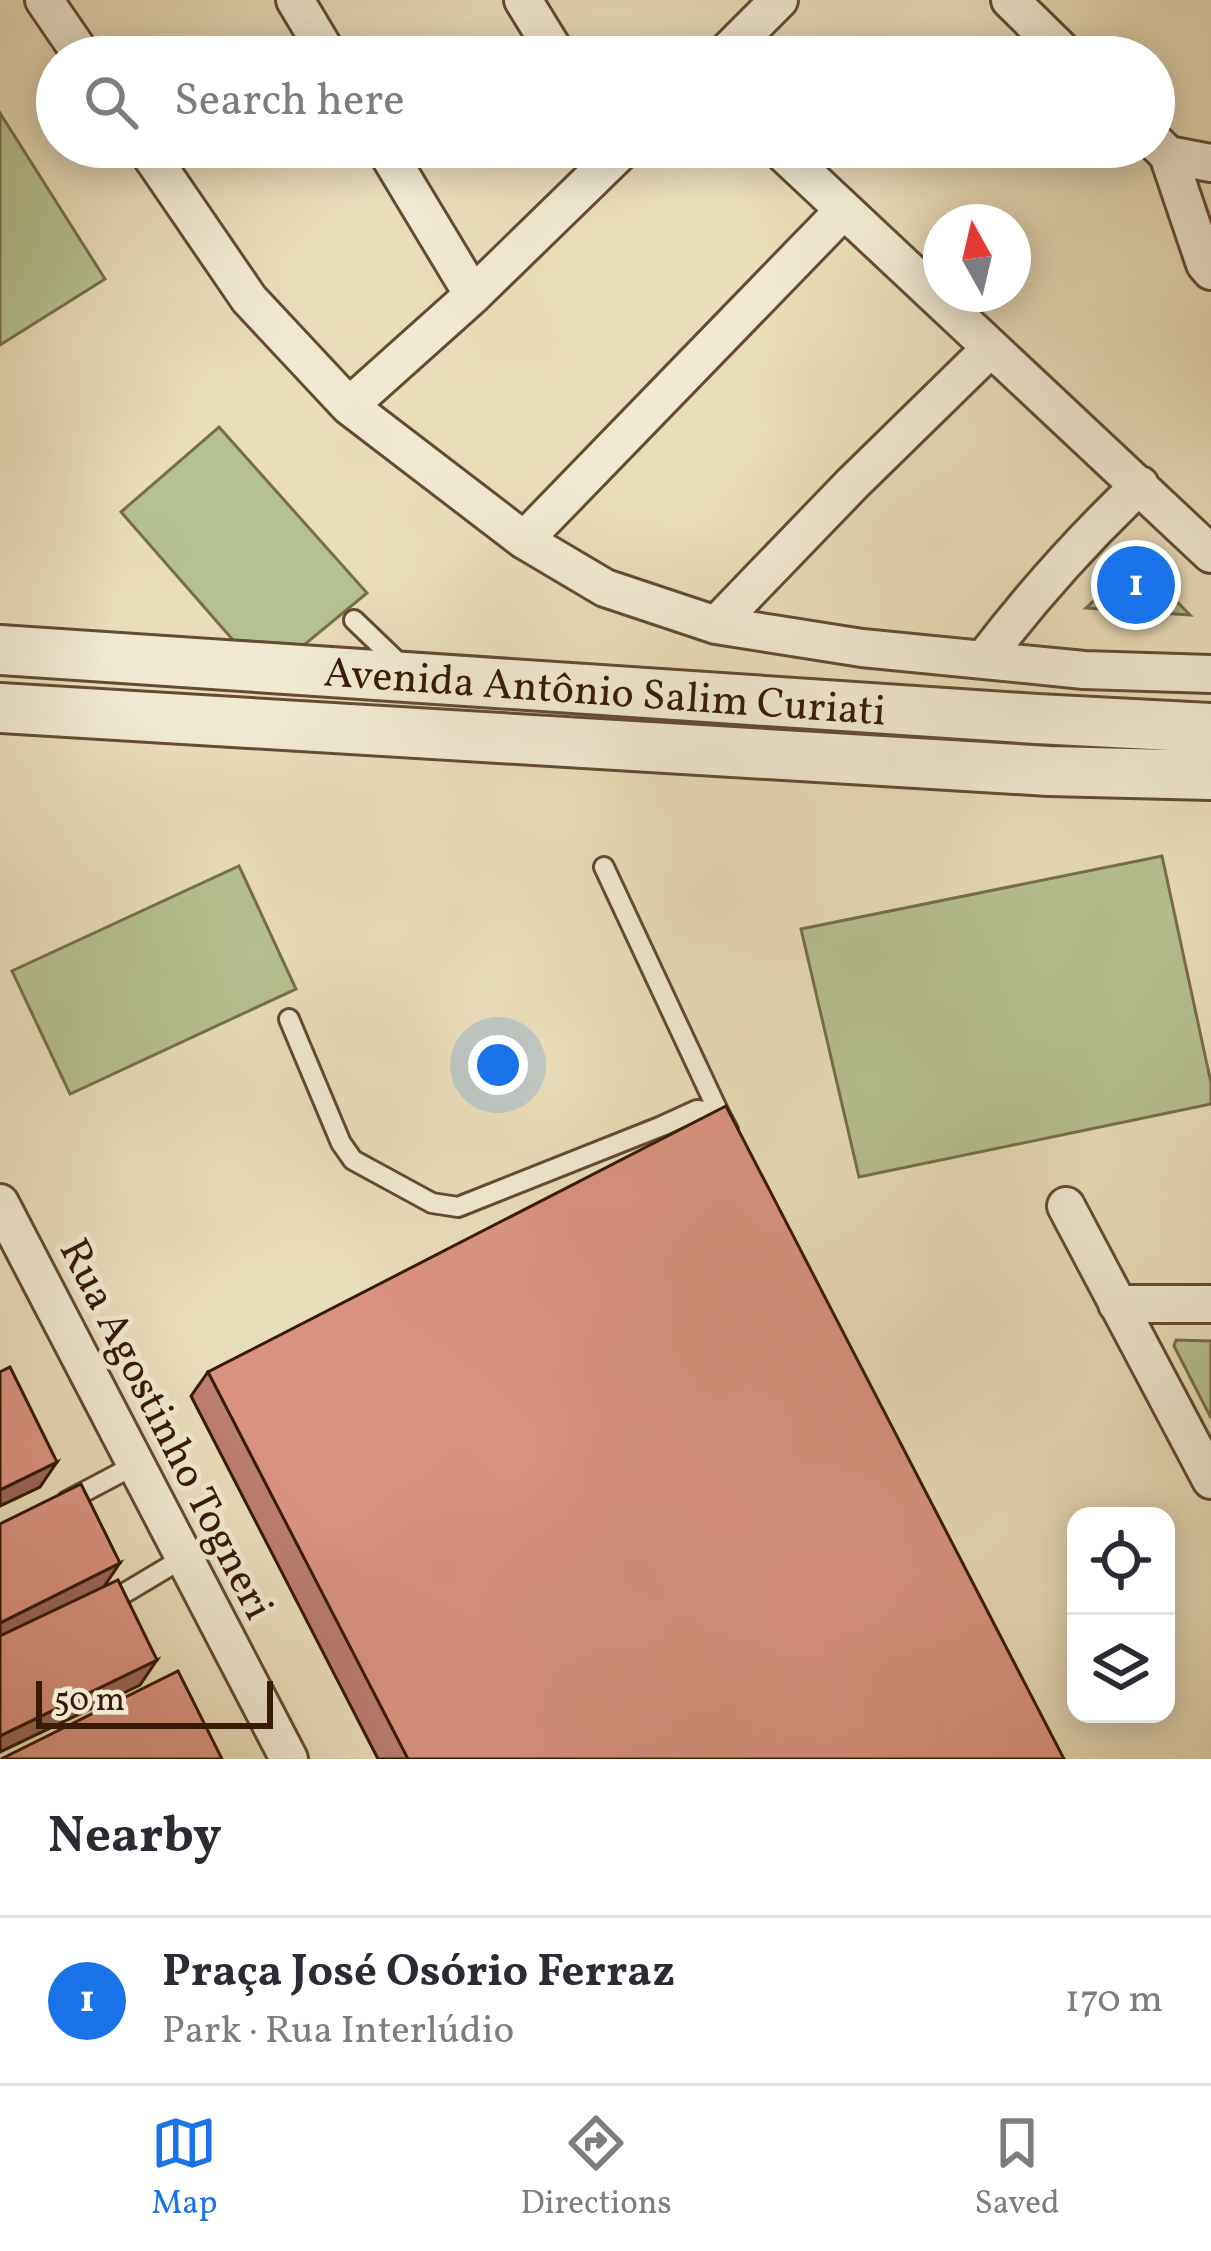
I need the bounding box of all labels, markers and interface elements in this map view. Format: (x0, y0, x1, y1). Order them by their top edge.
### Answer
search box (36, 36, 1175, 168)
icon: search (78, 69, 144, 135)
text: Search here (174, 71, 405, 134)
north arrow (923, 204, 1031, 312)
pin: 1 (1097, 540, 1175, 630)
street label: Avenida Antônio Salim Curiati (322, 645, 888, 744)
your location (468, 1035, 528, 1095)
street label: Rua Agostinho Togneri (42, 1229, 286, 1631)
map controls (1067, 1507, 1175, 1723)
button: locate (1067, 1507, 1175, 1615)
button: layers (1067, 1615, 1175, 1723)
scale bar (36, 1675, 273, 1728)
text: 50 m (54, 1679, 125, 1725)
text: Nearby (48, 1802, 222, 1873)
text: Praça José Osório Ferraz (162, 1942, 675, 2005)
text: 1 (79, 1974, 95, 2028)
text: 170 m (1065, 1974, 1163, 2028)
text: Park · Rua Interlúdio (162, 2005, 514, 2059)
tab: Map (151, 2110, 218, 2228)
tab: Directions (520, 2110, 672, 2228)
tab: Saved (975, 2110, 1060, 2228)

